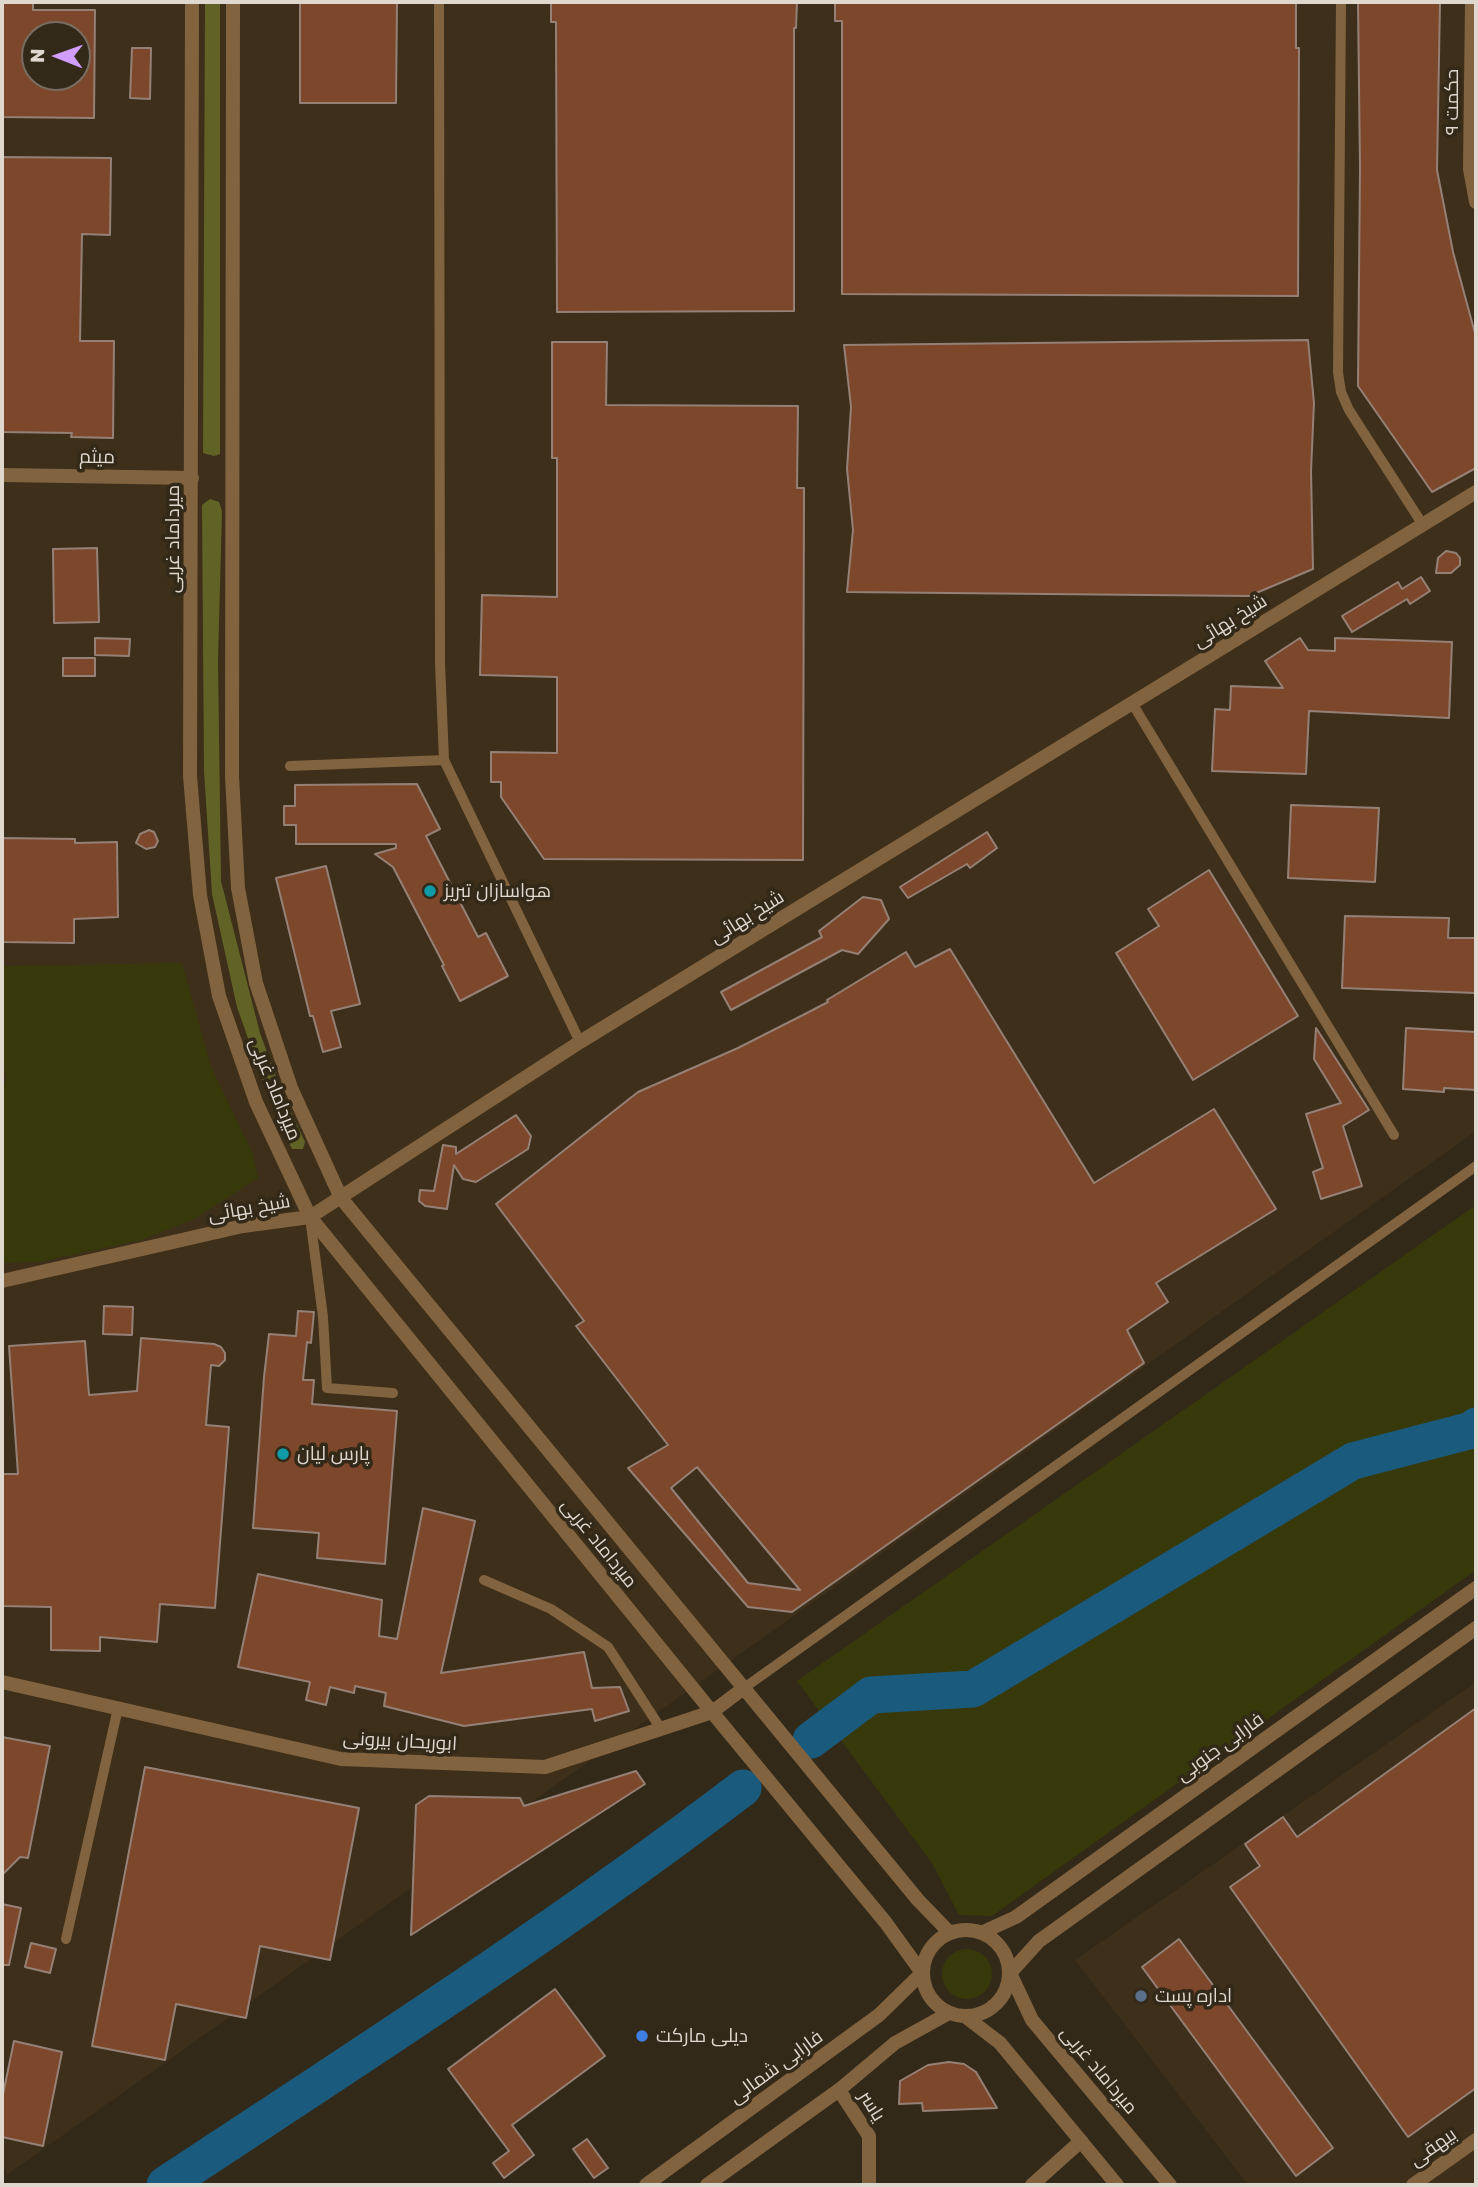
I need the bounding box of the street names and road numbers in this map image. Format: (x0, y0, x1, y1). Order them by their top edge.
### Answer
street label: حکمت ۹ (1441, 69, 1463, 135)
street label: میثم (79, 445, 115, 469)
street label: میرداماد غربی (162, 485, 184, 593)
street label: شیخ بهائی (1189, 589, 1271, 653)
street label: شیخ بهائی (706, 885, 788, 949)
street label: میرداماد غربی (244, 1035, 306, 1143)
street label: شیخ بهائی (206, 1190, 292, 1226)
street label: میرداماد غربی (556, 1494, 642, 1592)
street label: فارابی جنوبی (1172, 1708, 1268, 1786)
street label: ابوریحان بیرونی (342, 1727, 458, 1755)
street label: میرداماد غربی (1055, 2021, 1143, 2119)
street label: فارابی شمالی (725, 2025, 827, 2109)
street label: یاسر (854, 2086, 890, 2126)
street label: بیهقی (1405, 2123, 1461, 2171)

